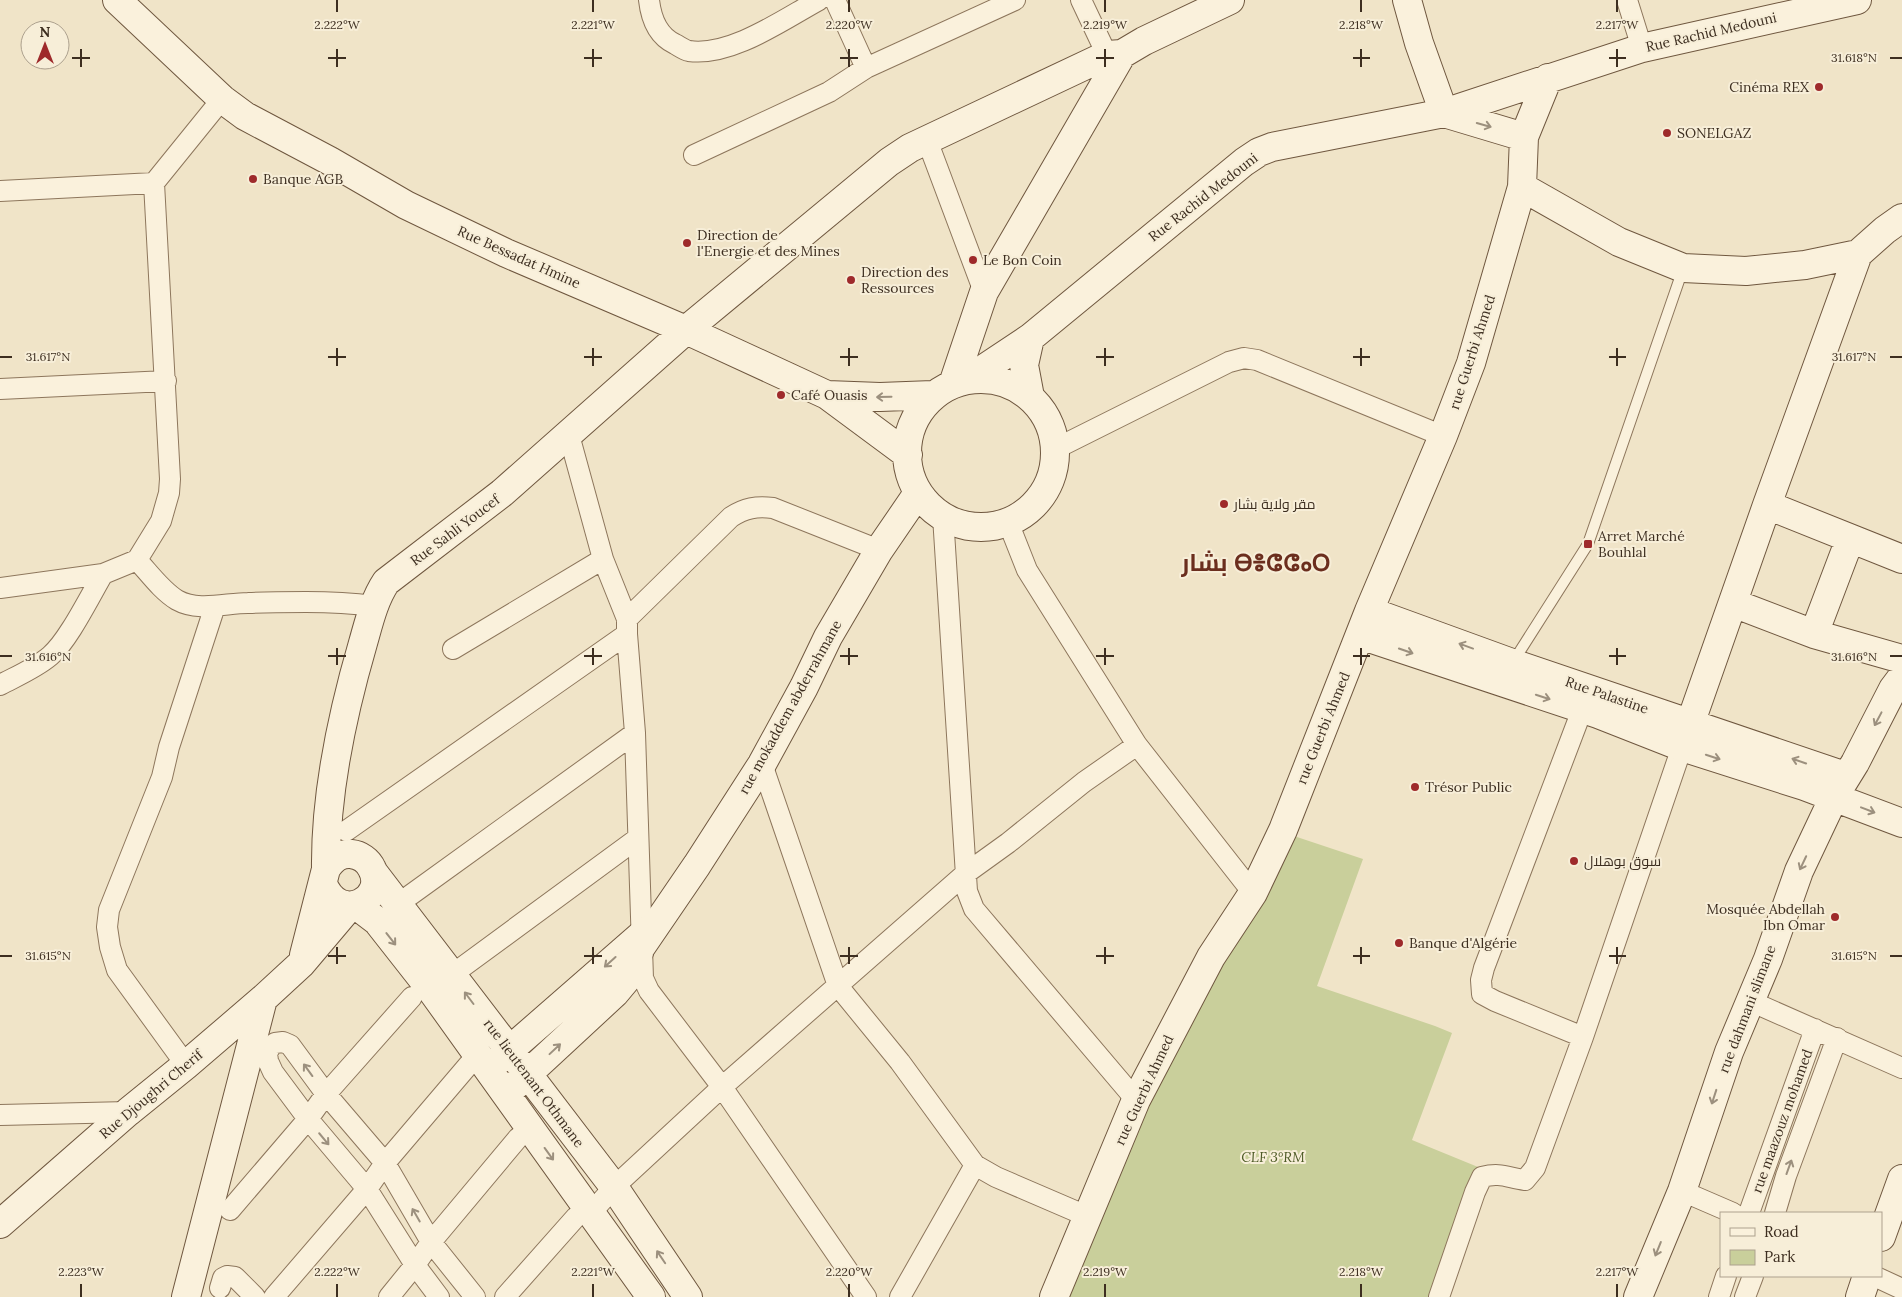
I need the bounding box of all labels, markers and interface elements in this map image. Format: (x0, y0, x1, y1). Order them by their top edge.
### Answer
street label: Rue Rachid Medouni (1644, 8, 1778, 56)
text: 2.222°W (314, 17, 361, 32)
text: 2.221°W (571, 17, 616, 32)
text: 2.220°W (826, 17, 873, 32)
text: 2.219°W (1083, 17, 1128, 32)
text: 2.218°W (1339, 17, 1384, 32)
text: 2.217°W (1596, 17, 1639, 32)
north arrow (20, 20, 70, 70)
text: N (40, 23, 51, 41)
text: 31.618°N (1831, 50, 1877, 65)
place label: Cinéma REX (1729, 78, 1810, 96)
marker: Cinéma REX (1813, 81, 1825, 93)
one-way arrow (1476, 120, 1492, 130)
place label: SONELGAZ (1677, 124, 1751, 142)
marker: SONELGAZ (1661, 127, 1673, 139)
street label: Rue Rachid Medouni (1145, 149, 1261, 245)
place label: Banque AGB (263, 170, 343, 188)
marker: Banque AGB (247, 173, 259, 185)
street label: Rue Bessadat Hmine (455, 222, 584, 292)
place label: Direction de l'Energie et des Mines (697, 226, 840, 260)
marker: Direction de l'Energie et des Mines (681, 237, 693, 249)
place label: Le Bon Coin (983, 251, 1062, 269)
marker: Le Bon Coin (967, 254, 979, 266)
place label: Direction des Ressources (861, 263, 948, 297)
marker: Direction des Ressources (845, 274, 857, 286)
street label: rue Guerbi Ahmed (1445, 292, 1499, 412)
text: 31.617°N (26, 349, 70, 364)
text: 31.617°N (1832, 349, 1876, 364)
place label: Café Ouasis (791, 386, 868, 404)
marker: Café Ouasis (775, 389, 787, 401)
one-way arrow (876, 392, 892, 402)
street label: Rue Sahli Youcef (407, 490, 504, 570)
place label: مقر ولاية بشار (1233, 495, 1316, 513)
marker: مقر ولاية بشار (1218, 498, 1230, 510)
place label: Arret Marché Bouhlal (1597, 527, 1685, 561)
marker: Arret Marché Bouhlal (1582, 538, 1594, 550)
district label: بشار ⴱⴻⵛⵛⴰⵔ (1181, 547, 1330, 578)
street label: rue mokaddem abderrahmane (735, 616, 846, 797)
one-way arrow (1459, 641, 1475, 650)
one-way arrow (1398, 647, 1414, 656)
text: 31.616°N (25, 649, 71, 664)
text: 31.616°N (1831, 649, 1877, 664)
street label: rue Guerbi Ahmed (1292, 669, 1354, 787)
street label: Rue Palastine (1563, 672, 1651, 718)
one-way arrow (1535, 693, 1551, 703)
one-way arrow (1873, 711, 1882, 726)
one-way arrow (1705, 753, 1720, 762)
one-way arrow (1792, 756, 1807, 765)
place label: Trésor Public (1425, 778, 1512, 796)
marker: Trésor Public (1409, 781, 1421, 793)
one-way arrow (1860, 806, 1875, 815)
place label: سوق بوهلال (1584, 852, 1661, 870)
marker: سوق بوهلال (1568, 855, 1580, 867)
one-way arrow (1798, 855, 1808, 870)
place label: Mosquée Abdellah Ibn Omar (1706, 900, 1825, 934)
marker: Mosquée Abdellah Ibn Omar (1829, 911, 1841, 923)
one-way arrow (385, 932, 396, 945)
place label: Banque d'Algérie (1409, 934, 1518, 952)
marker: Banque d'Algérie (1393, 937, 1405, 949)
street label: rue dahmani slimane (1714, 942, 1780, 1076)
text: 31.615°N (25, 948, 71, 963)
text: 31.615°N (1831, 948, 1877, 963)
one-way arrow (604, 956, 617, 967)
one-way arrow (464, 992, 475, 1005)
street label: rue lieutenant Othmane (480, 1015, 588, 1151)
street label: rue Guerbi Ahmed (1111, 1032, 1177, 1148)
one-way arrow (548, 1043, 561, 1055)
street label: Rue Djoughri Cherif (96, 1045, 207, 1143)
street label: rue maazouz mohamed (1748, 1047, 1816, 1195)
one-way arrow (303, 1063, 313, 1077)
one-way arrow (1709, 1088, 1719, 1104)
one-way arrow (319, 1132, 330, 1145)
one-way arrow (544, 1147, 554, 1161)
park label: CLF 3°RM (1241, 1148, 1305, 1166)
one-way arrow (1785, 1159, 1794, 1175)
one-way arrow (410, 1209, 420, 1223)
legend (1720, 1212, 1882, 1277)
text: Road (1764, 1222, 1799, 1241)
one-way arrow (1653, 1241, 1662, 1256)
text: Park (1764, 1247, 1795, 1266)
one-way arrow (656, 1250, 666, 1264)
text: 2.223°W (58, 1264, 105, 1279)
text: 2.222°W (314, 1264, 361, 1279)
text: 2.221°W (571, 1264, 616, 1279)
text: 2.220°W (826, 1264, 873, 1279)
text: 2.219°W (1083, 1264, 1128, 1279)
text: 2.218°W (1339, 1264, 1384, 1279)
text: 2.217°W (1596, 1264, 1639, 1279)

